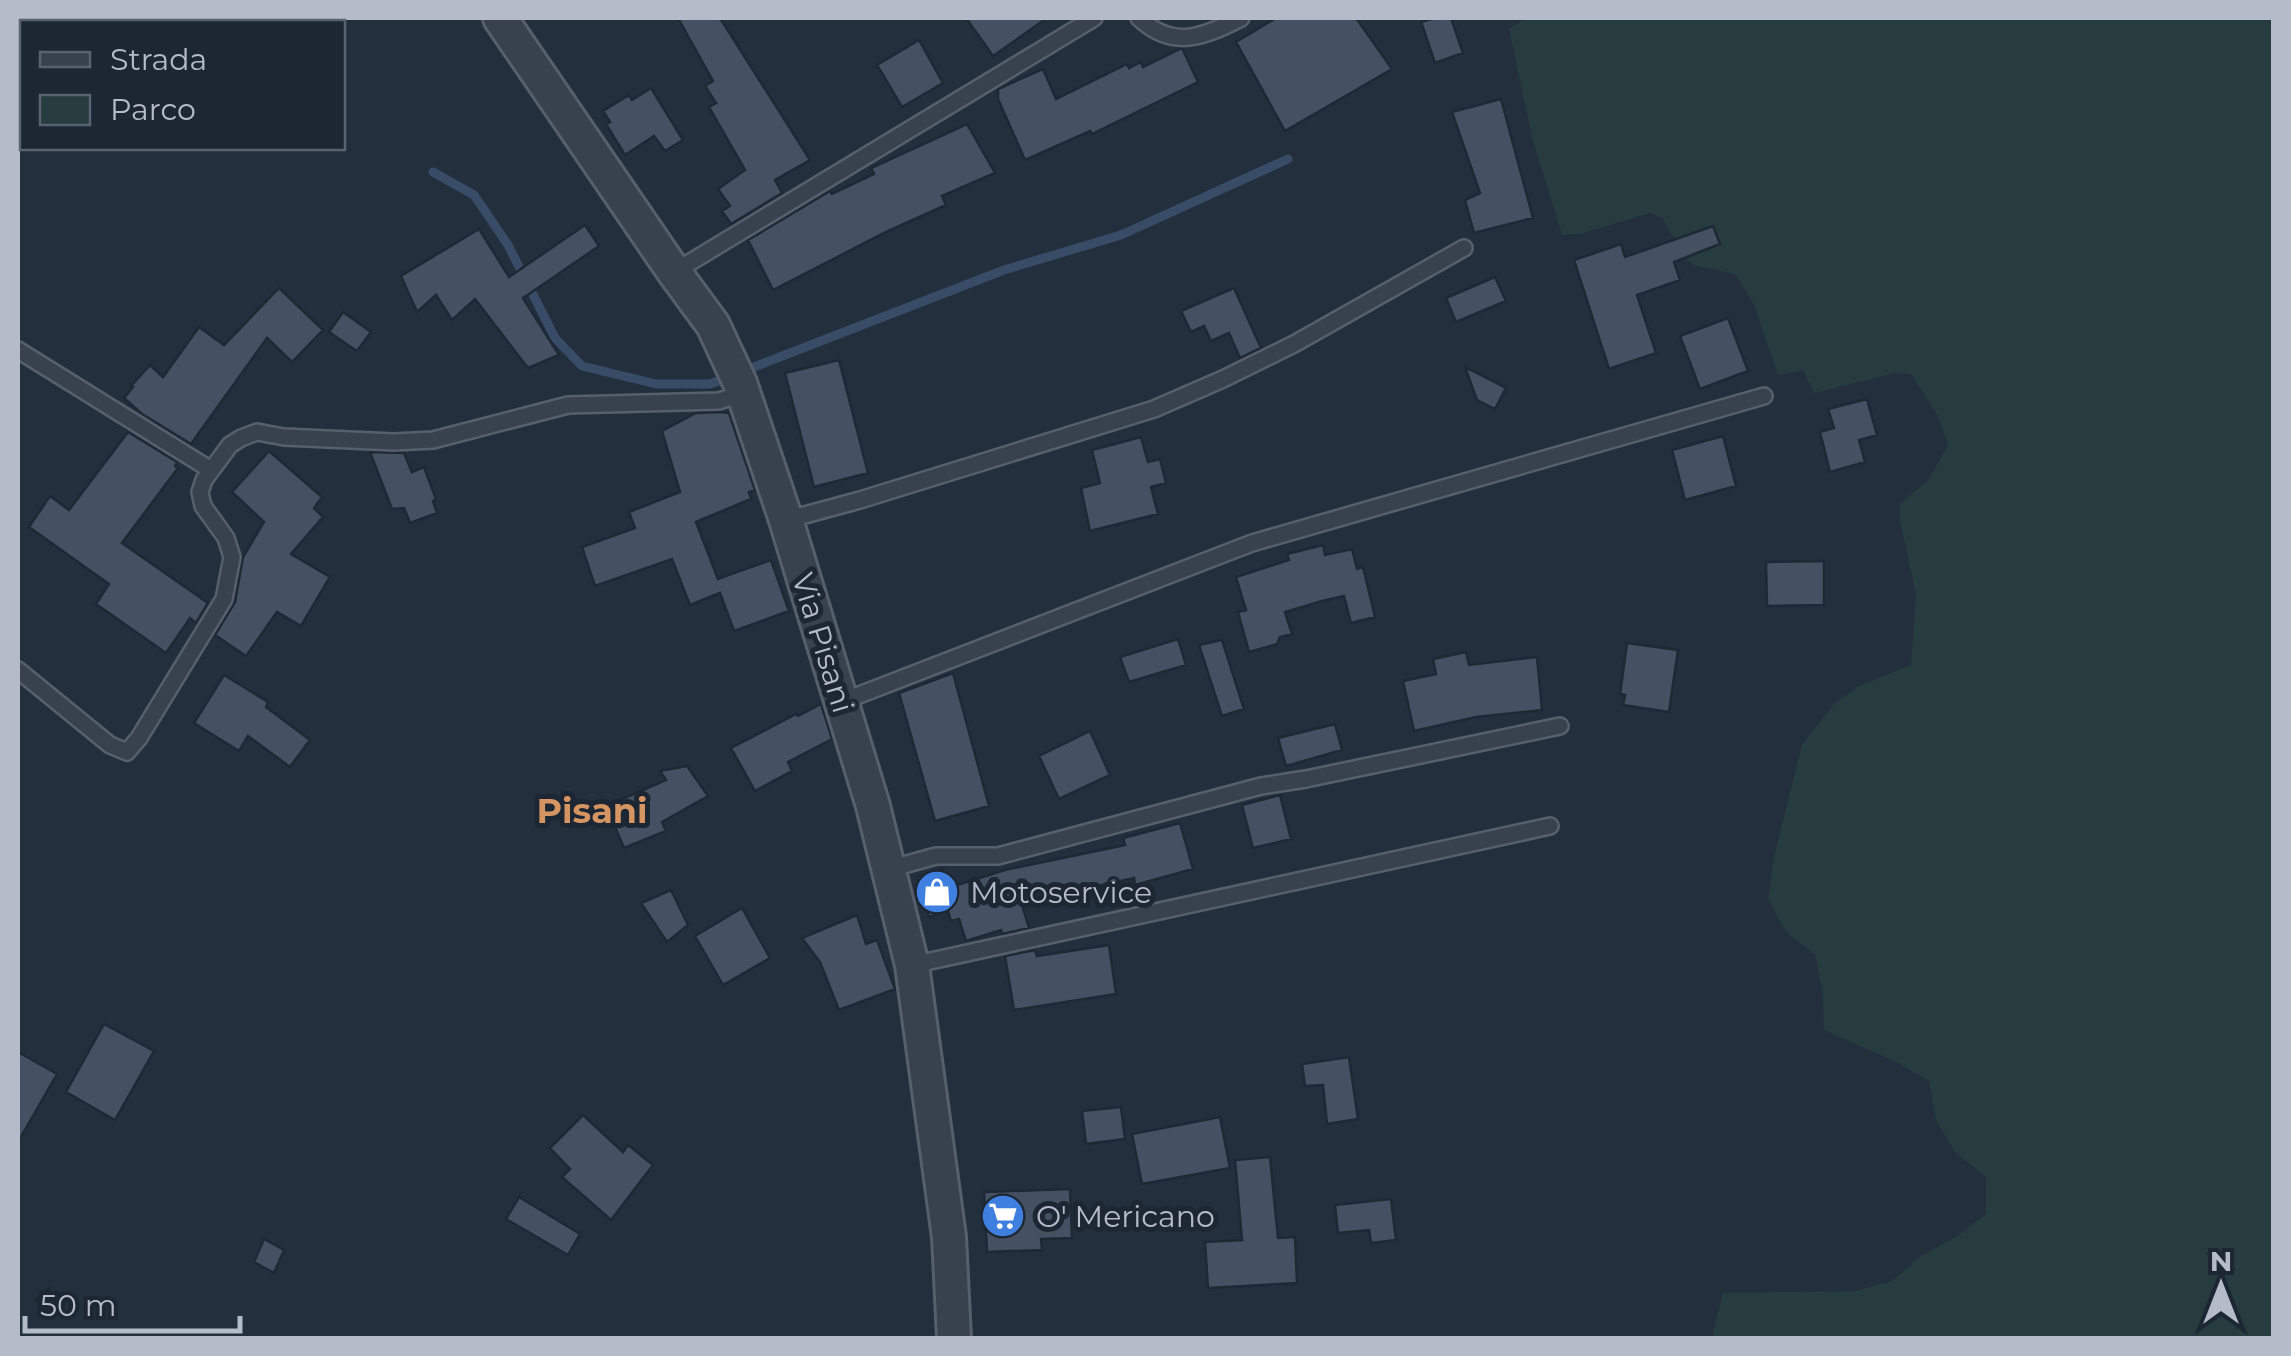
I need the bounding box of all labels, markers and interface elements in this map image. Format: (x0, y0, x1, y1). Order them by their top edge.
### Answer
legend (20, 20, 345, 150)
text: Strada (110, 41, 207, 78)
text: Parco (110, 91, 196, 128)
street label: Via Pisani (784, 569, 862, 717)
district label: Pisani (536, 789, 648, 832)
shop icon: Motoservice (914, 869, 960, 915)
place label: Motoservice (970, 874, 1152, 911)
supermarket icon: O' Mericano (980, 1193, 1026, 1239)
place label: O' Mericano (1036, 1198, 1215, 1235)
north arrow (2171, 1236, 2271, 1336)
text: N (2210, 1244, 2232, 1278)
scale bar (25, 1271, 240, 1333)
text: 50 m (40, 1287, 117, 1324)

